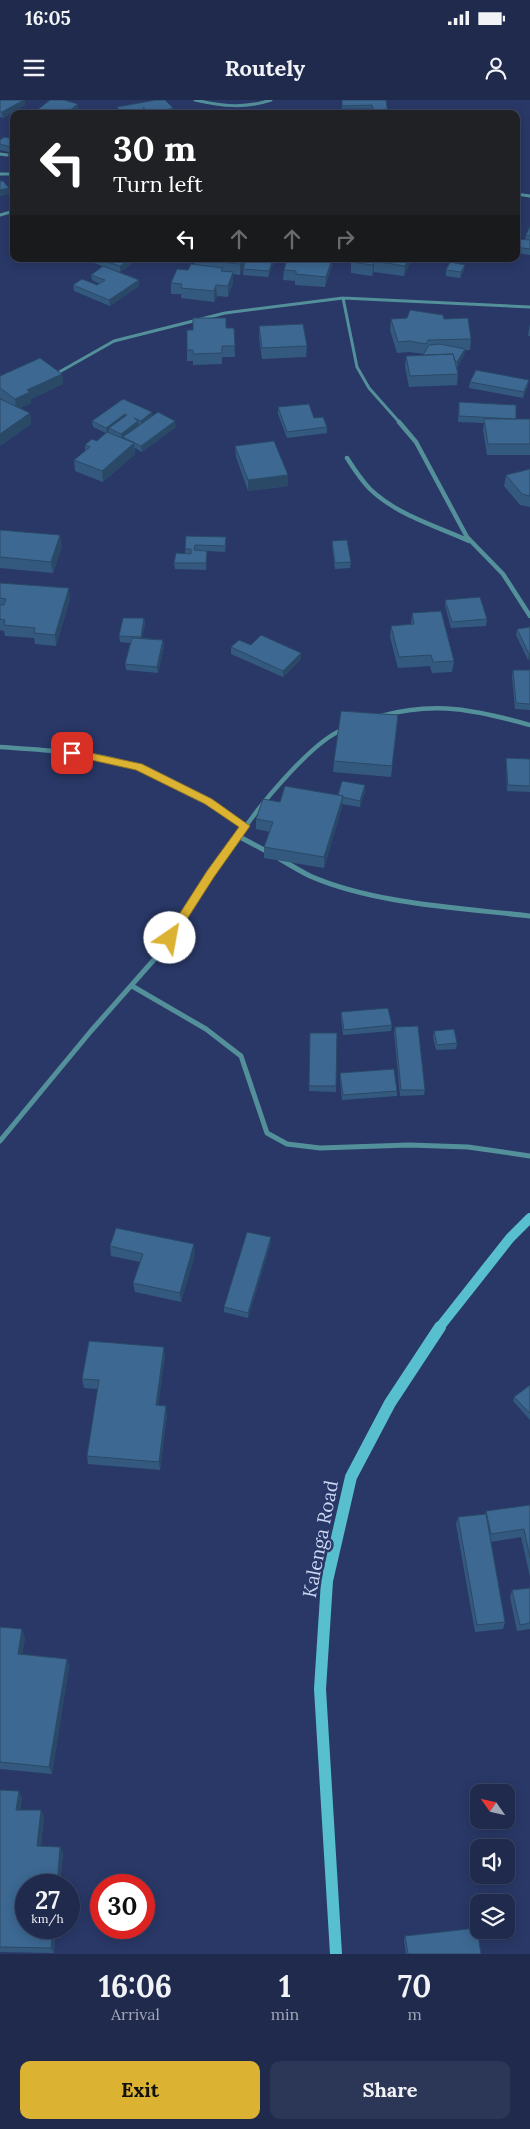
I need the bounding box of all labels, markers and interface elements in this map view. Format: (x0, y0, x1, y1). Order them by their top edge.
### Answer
text: 16:05 (25, 6, 71, 30)
icon: menu (20, 54, 48, 82)
text: Routely (225, 54, 305, 82)
icon: person (482, 54, 510, 82)
text: 30 m (113, 126, 196, 171)
icon: left (30, 130, 95, 195)
text: Turn left (113, 170, 203, 198)
icon: left (172, 225, 200, 253)
icon: ahead (225, 225, 253, 253)
icon: ahead (278, 225, 306, 253)
icon: right (331, 225, 359, 253)
pin (51, 732, 93, 774)
icon: arrive (58, 739, 86, 767)
position arrow (143, 911, 195, 963)
street label: Kalenga Road (297, 1478, 343, 1600)
north arrow (470, 1784, 515, 1829)
map controls (470, 1784, 515, 1939)
button: sound (470, 1839, 515, 1884)
speed limit sign: 30 (90, 1874, 155, 1939)
text: 27 (35, 1884, 60, 1916)
button: layers (470, 1894, 515, 1939)
text: km/h (31, 1911, 64, 1926)
text: 16:06 (99, 1967, 172, 2005)
text: 1 (279, 1967, 291, 2005)
text: 70 (398, 1967, 431, 2005)
text: Arrival (111, 2004, 160, 2024)
text: min (271, 2004, 299, 2024)
text: m (408, 2004, 422, 2024)
button: Exit (20, 2061, 260, 2119)
button: Share (270, 2061, 510, 2119)

